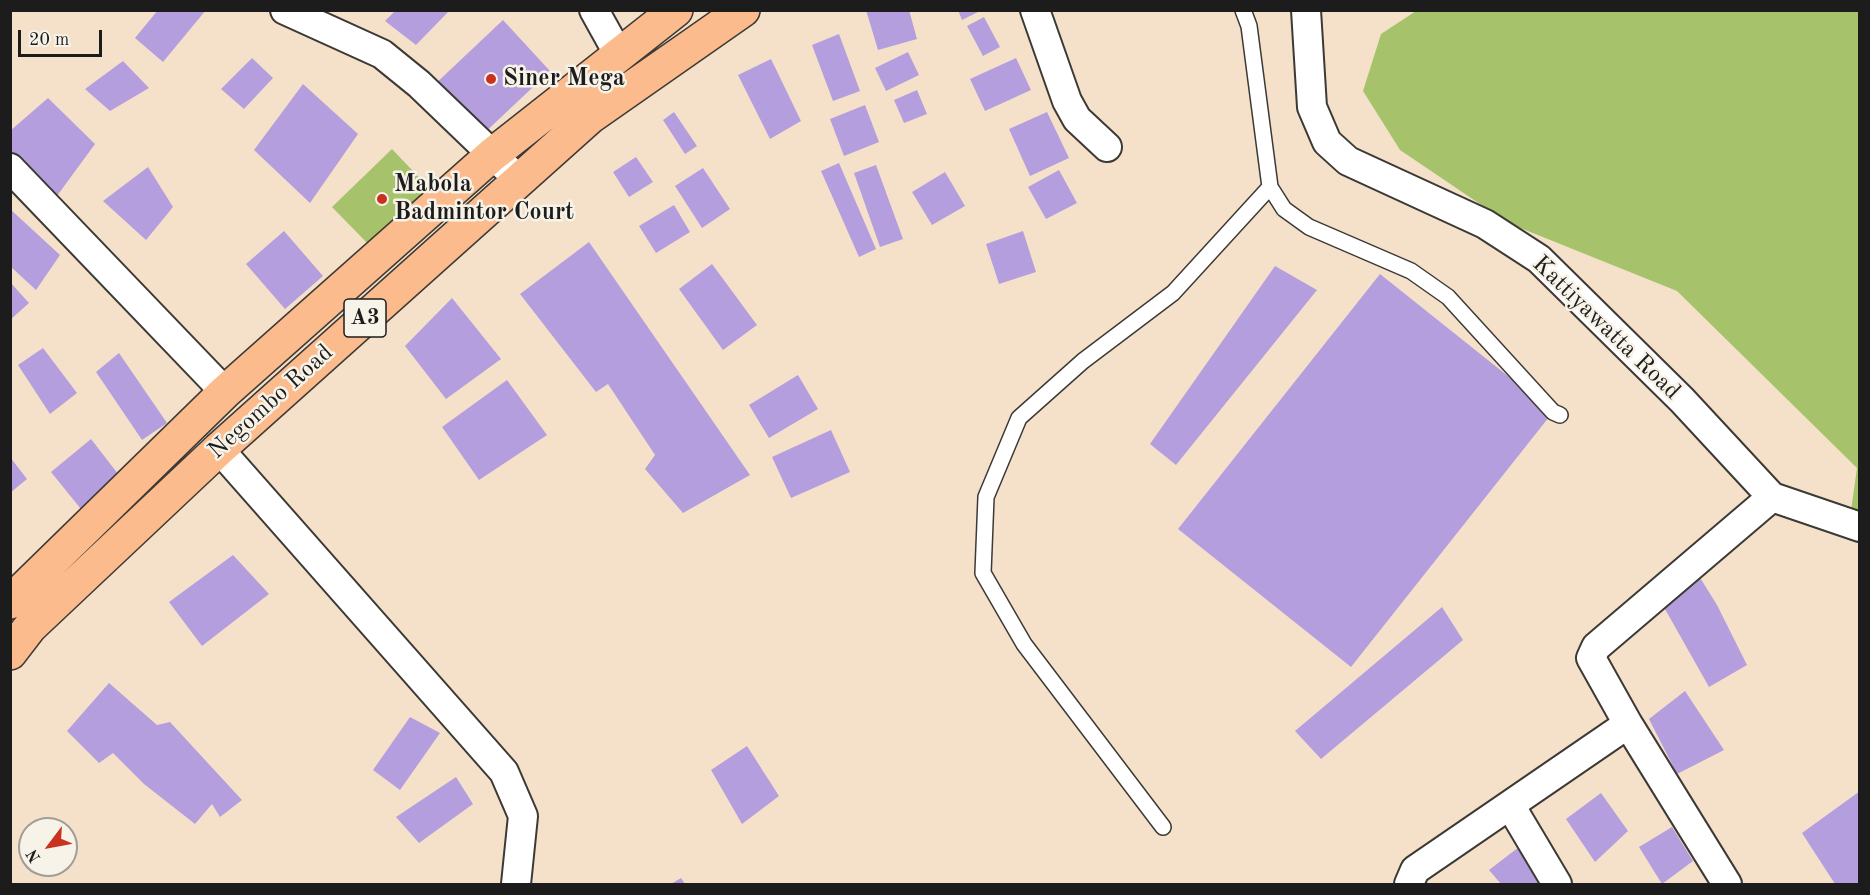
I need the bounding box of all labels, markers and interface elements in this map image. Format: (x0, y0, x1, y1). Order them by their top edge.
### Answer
scale bar (21, 18, 105, 56)
text: 20 m (29, 31, 69, 49)
place label: Siner Mega (503, 65, 625, 93)
marker: Siner Mega (484, 72, 498, 86)
place label: Mabola Badmintor Court (394, 171, 574, 227)
marker: Mabola Badmintor Court (375, 192, 389, 206)
street label: Kattiyawatta Road (1526, 250, 1686, 406)
road number: A3 (344, 299, 386, 337)
street label: Negombo Road (203, 338, 339, 466)
north arrow (18, 817, 78, 877)
text: N (24, 846, 44, 865)

